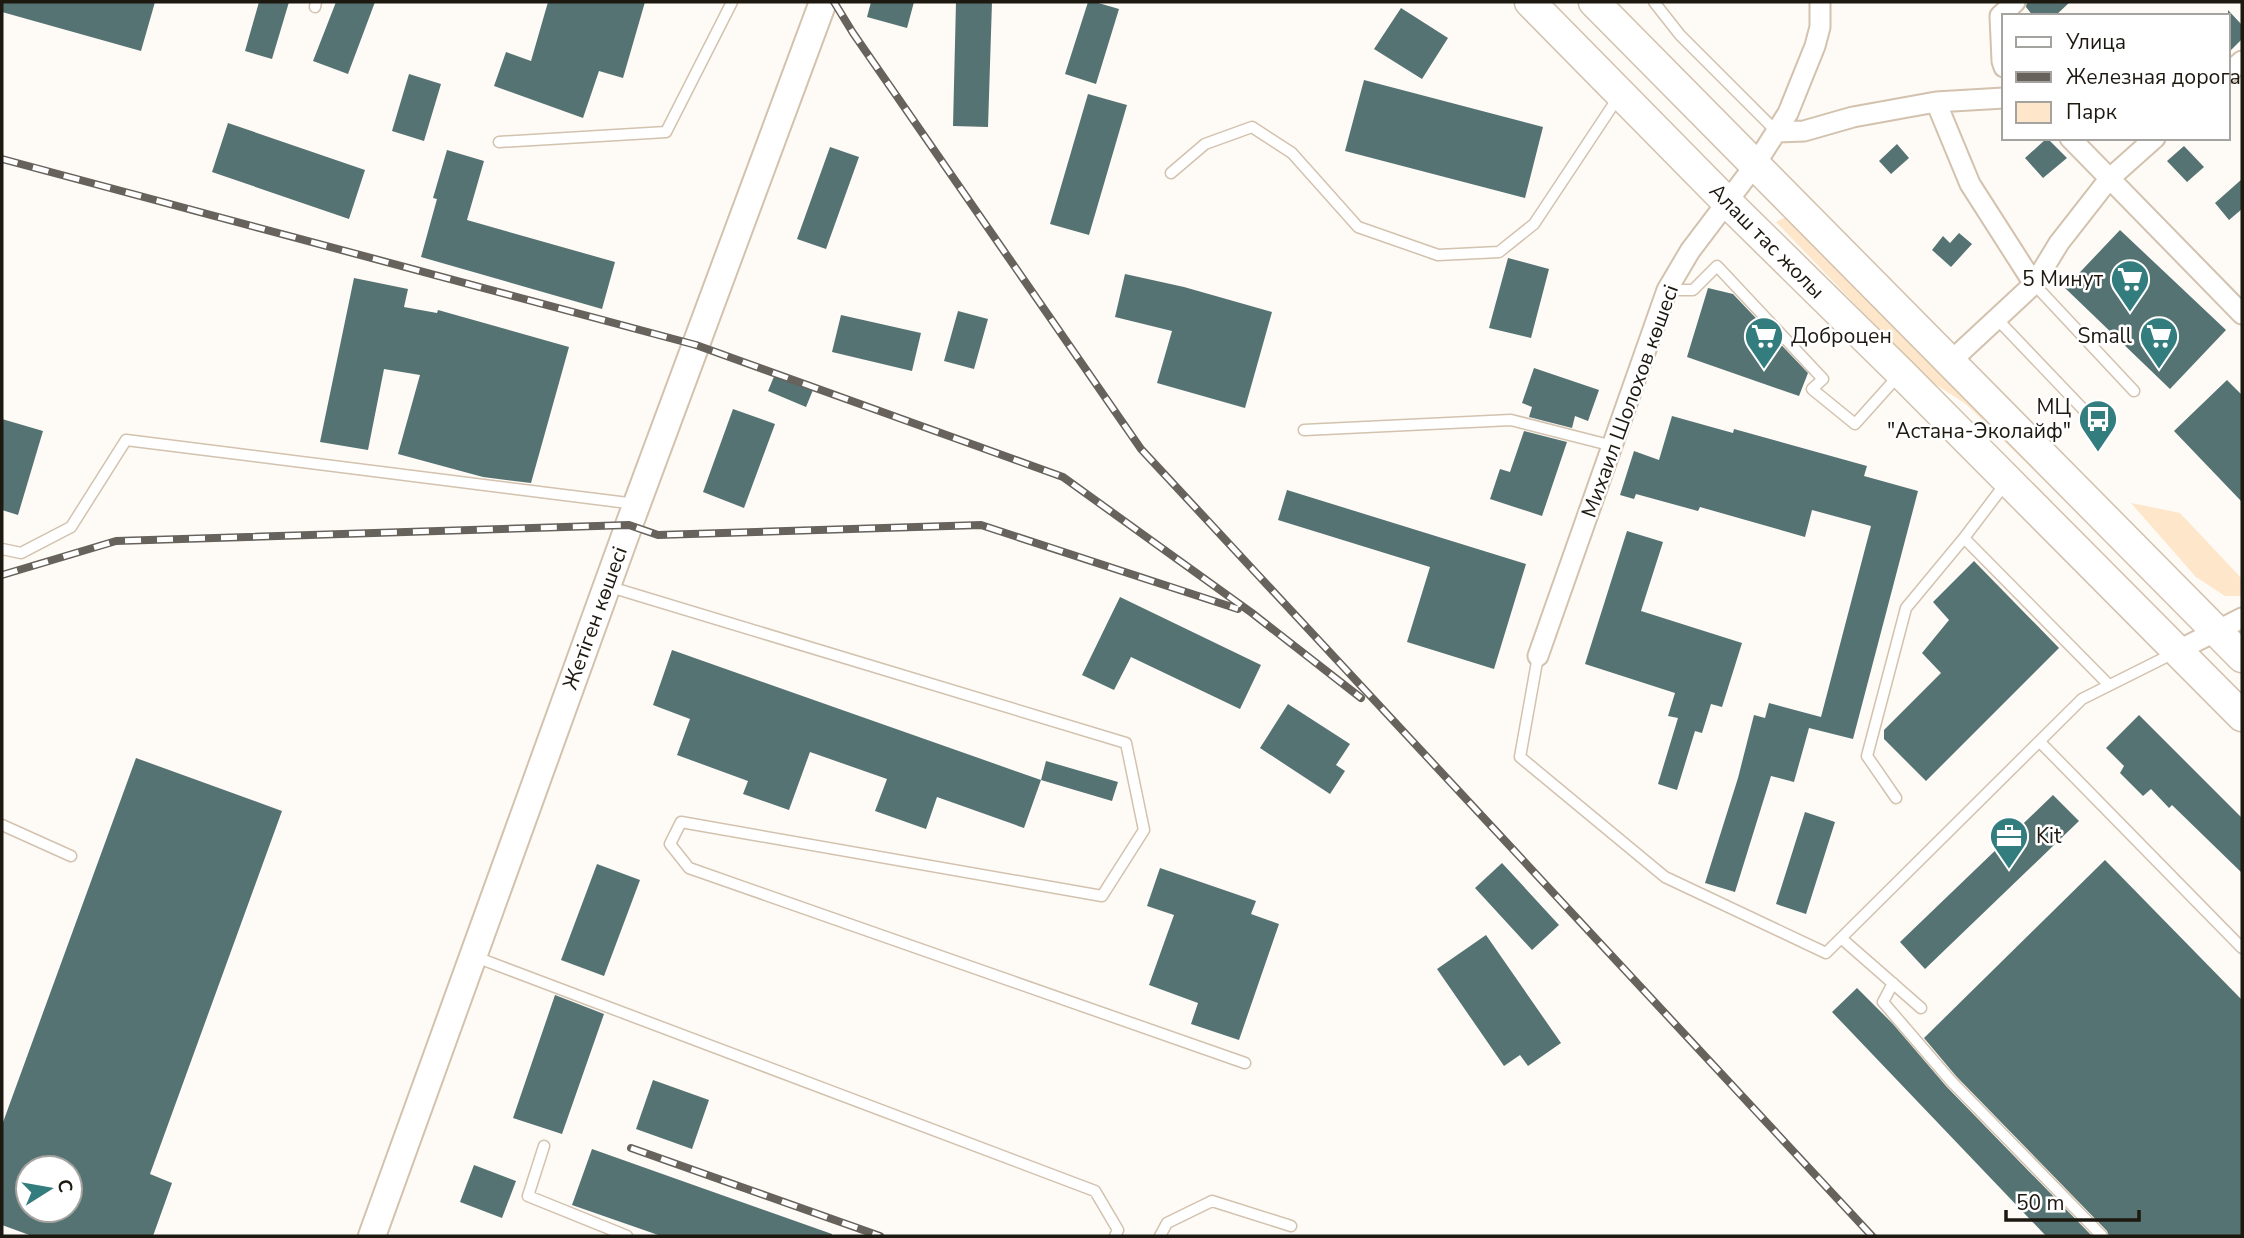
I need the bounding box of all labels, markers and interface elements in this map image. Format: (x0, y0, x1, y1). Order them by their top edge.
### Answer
legend (2002, 14, 2230, 140)
text: Улица (2065, 28, 2126, 56)
text: Железная дорога (2066, 63, 2241, 91)
text: Парк (2066, 98, 2118, 126)
street label: Алаш тас жолы (1703, 177, 1831, 305)
supermarket icon: 5 Минут (2109, 258, 2151, 313)
place label: 5 Минут (2022, 265, 2104, 293)
street label: Михаил Шолохов көшесі (1575, 281, 1685, 521)
supermarket icon: Доброцен (1743, 315, 1785, 370)
supermarket icon: Small (2138, 315, 2180, 370)
place label: Доброцен (1791, 322, 1892, 350)
place label: Small (2078, 322, 2133, 350)
place label: МЦ "Астана-Эколайф" (1887, 393, 2071, 445)
bus stop icon: МЦ "Астана-Эколайф" (2077, 398, 2119, 453)
street label: Жетіген көшесі (556, 543, 634, 693)
office icon: Kit (1988, 815, 2030, 870)
place label: Kit (2036, 822, 2062, 850)
north arrow (14, 1154, 84, 1224)
text: С (51, 1177, 79, 1195)
scale bar (2006, 1178, 2139, 1222)
text: 50 m (2016, 1189, 2065, 1217)

